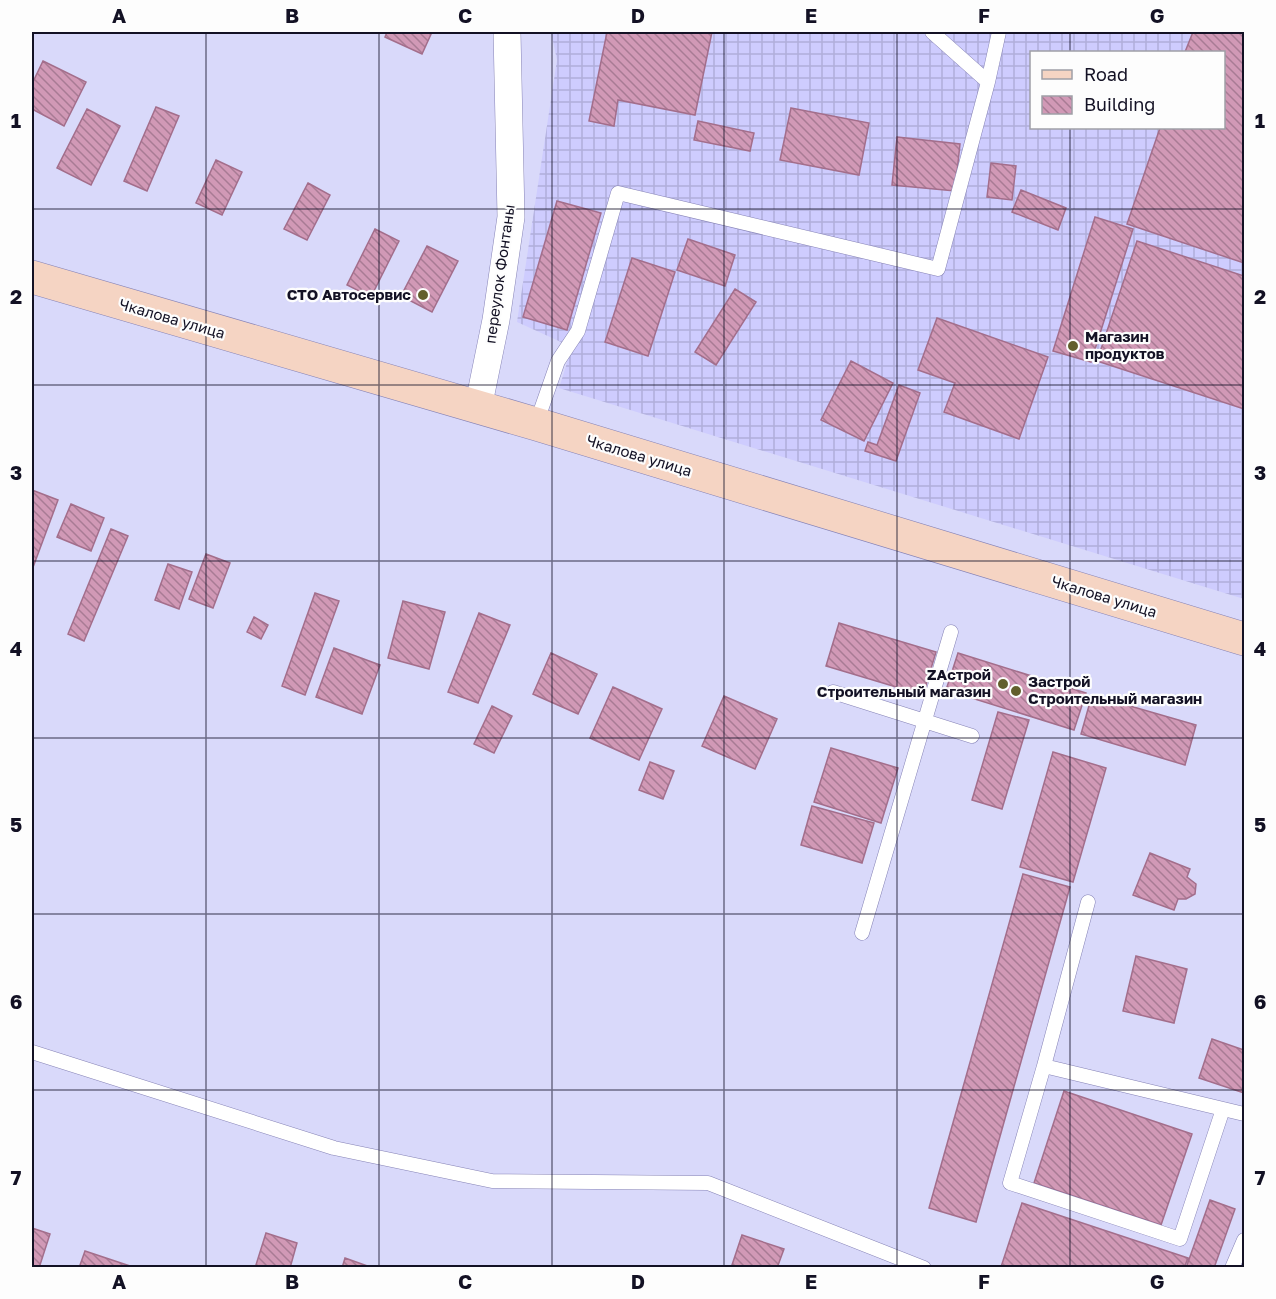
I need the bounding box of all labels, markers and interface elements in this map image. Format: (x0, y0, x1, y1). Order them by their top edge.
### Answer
text: A (112, 3, 126, 27)
text: B (285, 3, 299, 27)
text: C (458, 3, 472, 27)
text: D (631, 3, 645, 27)
text: E (805, 3, 817, 27)
text: F (978, 3, 990, 27)
text: G (1150, 3, 1164, 27)
legend (1030, 51, 1225, 129)
text: Road (1084, 63, 1128, 85)
text: Building (1084, 93, 1155, 115)
text: 1 (11, 108, 21, 132)
text: 1 (1255, 108, 1265, 132)
street label: переулок Фонтаны (480, 203, 518, 345)
text: 2 (10, 284, 22, 308)
text: 2 (1254, 284, 1266, 308)
place label: СТО Автосервис (287, 285, 411, 303)
marker: СТО Автосервис (416, 288, 430, 302)
street label: Чкалова улица (117, 294, 227, 342)
place label: Магазин продуктов (1085, 327, 1165, 362)
marker: Магазин продуктов (1066, 339, 1080, 353)
street label: Чкалова улица (584, 430, 694, 480)
text: 3 (10, 460, 22, 484)
text: 3 (1254, 460, 1266, 484)
street label: Чкалова улица (1049, 571, 1159, 621)
text: 4 (10, 636, 22, 660)
text: 4 (1254, 636, 1266, 660)
place label: ZAстрой Строительный магазин (817, 665, 991, 700)
place label: Застрой Строительный магазин (1028, 672, 1202, 707)
marker: ZAстрой Строительный магазин (996, 677, 1010, 691)
marker: Застрой Строительный магазин (1009, 684, 1023, 698)
text: 5 (10, 812, 22, 836)
text: 5 (1254, 812, 1266, 836)
text: 6 (10, 989, 22, 1013)
text: 6 (1254, 989, 1266, 1013)
text: 7 (11, 1165, 22, 1189)
text: 7 (1255, 1165, 1266, 1189)
text: A (112, 1269, 126, 1293)
text: B (285, 1269, 299, 1293)
text: C (458, 1269, 472, 1293)
text: D (631, 1269, 645, 1293)
text: E (805, 1269, 817, 1293)
text: F (978, 1269, 990, 1293)
text: G (1150, 1269, 1164, 1293)

